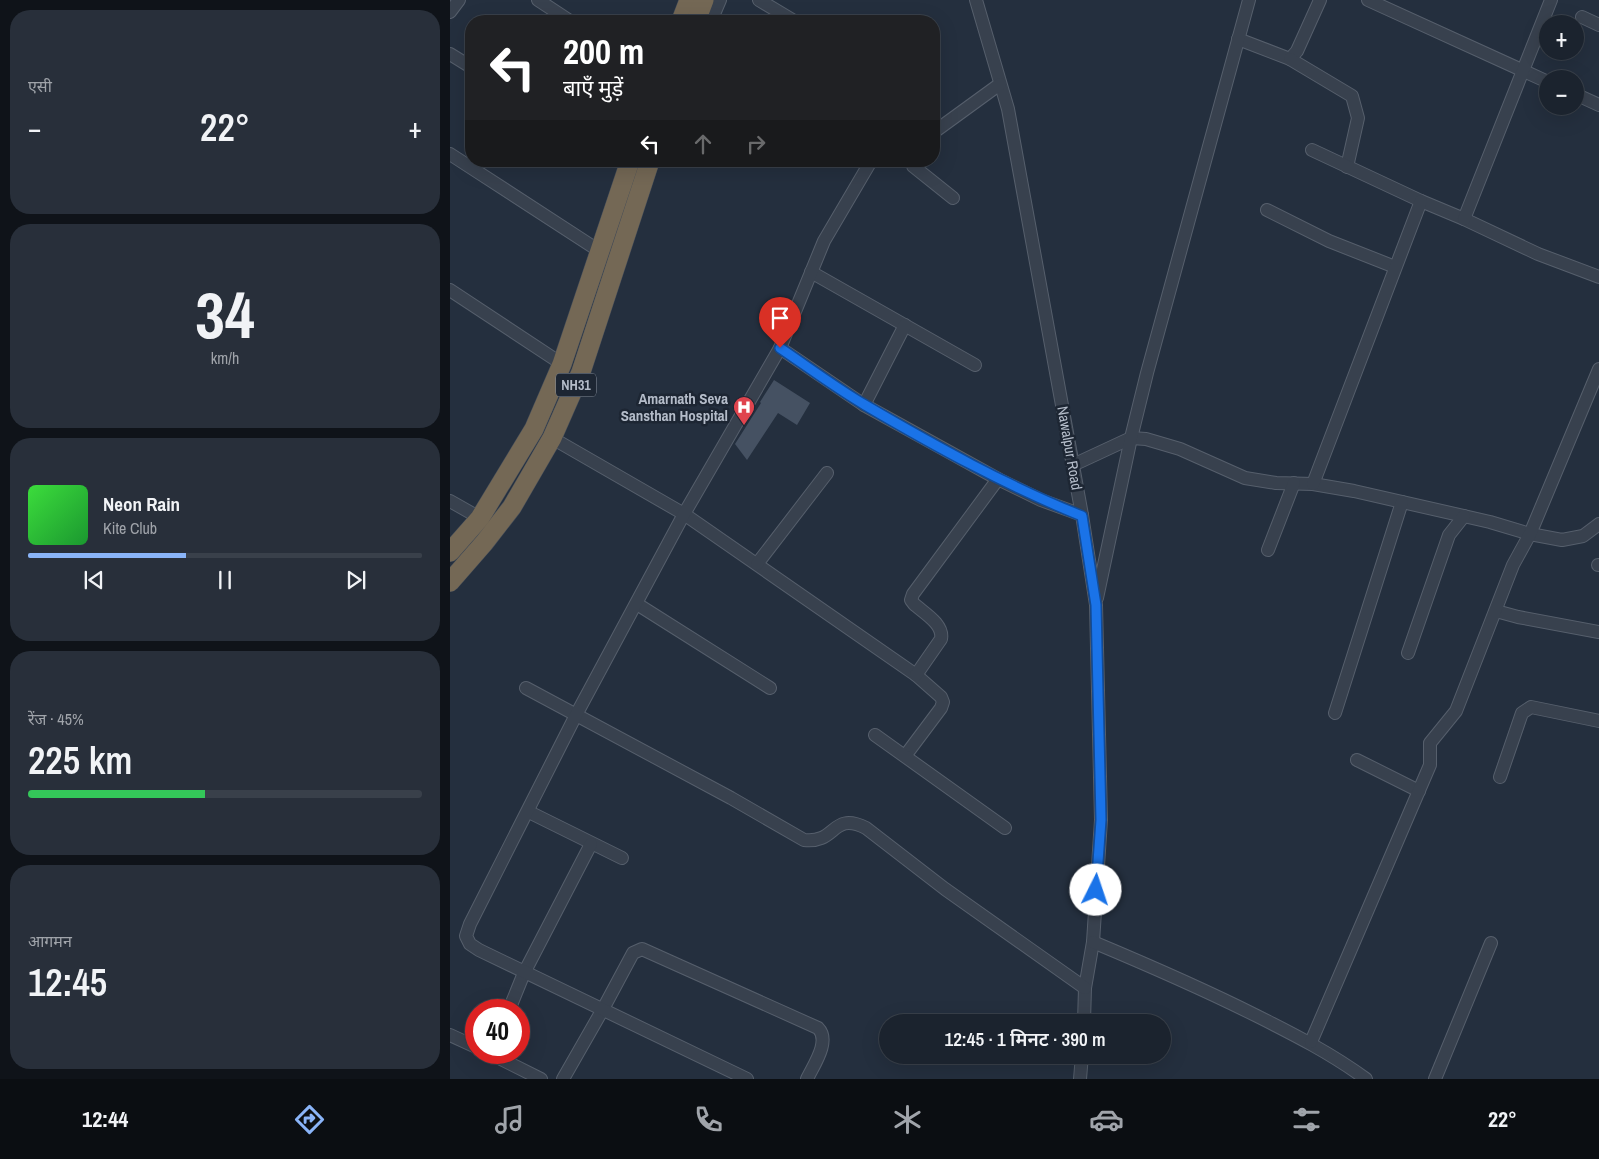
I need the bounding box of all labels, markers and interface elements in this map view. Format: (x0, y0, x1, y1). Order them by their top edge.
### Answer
map controls (1539, 15, 1584, 115)
button: + (1539, 15, 1584, 60)
text: 200 m (563, 28, 644, 75)
icon: left (480, 35, 545, 100)
button: − (1539, 70, 1584, 115)
text: बाएँ मुड़ें (563, 73, 623, 103)
text: एसी (28, 75, 52, 97)
text: 22° (200, 102, 250, 153)
text: − (28, 109, 41, 147)
text: + (409, 109, 422, 147)
icon: left (636, 130, 664, 158)
icon: ahead (689, 130, 717, 158)
icon: right (742, 130, 770, 158)
text: 34 (195, 271, 255, 358)
pin (759, 297, 801, 348)
icon: arrive (766, 304, 794, 332)
text: km/h (211, 347, 239, 369)
road number: NH31 (556, 374, 596, 396)
place label: Amarnath Seva Sansthan Hospital (621, 388, 728, 426)
hospital icon: Amarnath Seva Sansthan Hospital (732, 395, 756, 426)
street label: Nawalpur Road (1052, 404, 1088, 492)
text: Neon Rain (103, 491, 180, 517)
text: Kite Club (103, 517, 157, 539)
icon: previous (80, 566, 108, 594)
icon: pause (211, 566, 239, 594)
icon: next (342, 566, 370, 594)
text: रेंज · 45% (28, 708, 84, 730)
text: 225 km (28, 735, 132, 786)
position arrow (1069, 863, 1121, 915)
text: आगमन (28, 930, 72, 952)
text: 12:45 (28, 957, 107, 1008)
speed limit sign: 40 (465, 999, 530, 1064)
text: 12:45 · 1 मिनट · 390 m (945, 1026, 1106, 1052)
icon: directions (292, 1102, 327, 1137)
icon: music (492, 1102, 527, 1137)
icon: phone (691, 1102, 726, 1137)
icon: climate (890, 1102, 925, 1137)
icon: car (1089, 1102, 1124, 1137)
icon: filters (1289, 1102, 1324, 1137)
text: 12:44 (82, 1104, 128, 1134)
text: 22° (1488, 1104, 1517, 1134)

